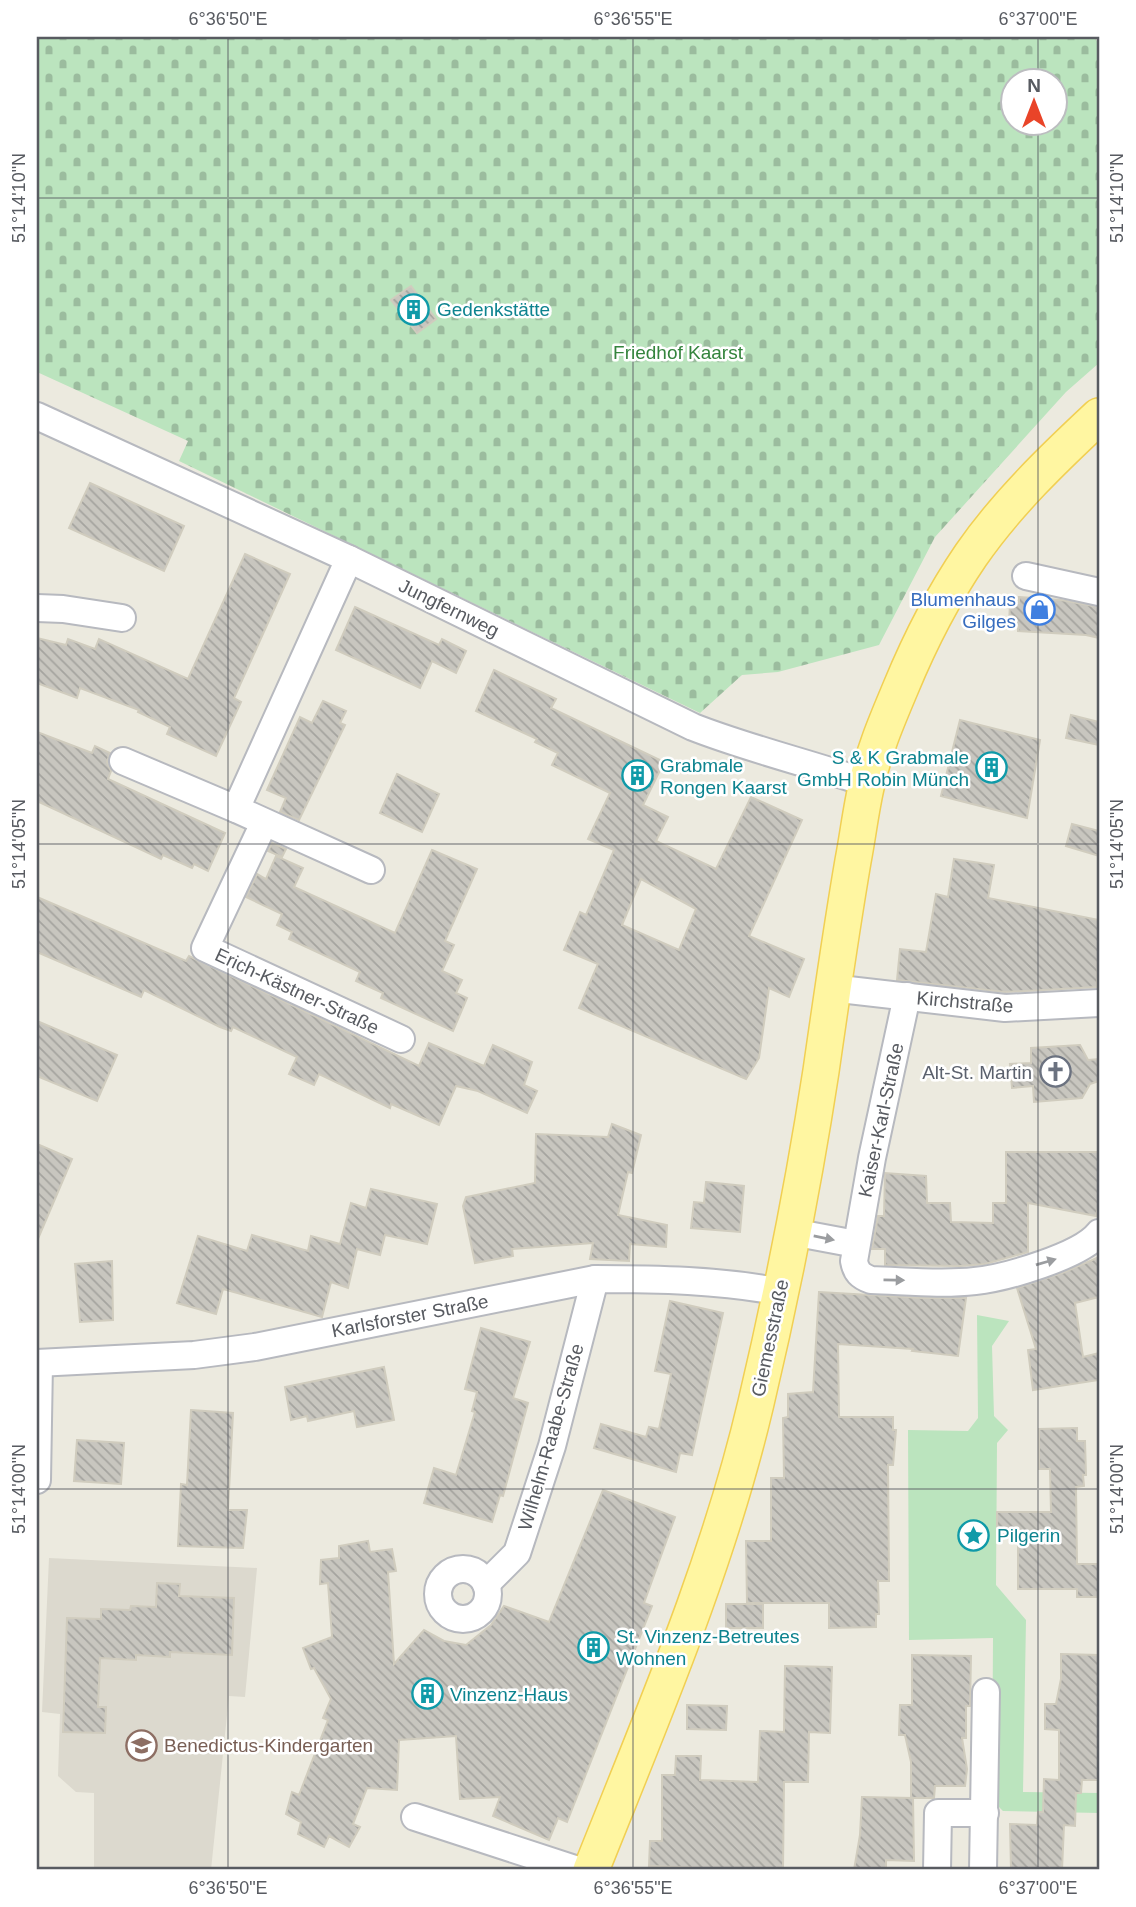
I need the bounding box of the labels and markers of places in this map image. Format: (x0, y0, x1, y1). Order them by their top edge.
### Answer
building icon: Gedenkstätte (397, 292, 431, 326)
place label: Gedenkstätte (437, 299, 550, 320)
place label: Blumenhaus Gilges (910, 589, 1016, 632)
shop icon: Blumenhaus Gilges (1022, 593, 1056, 627)
place label: S & K Grabmale GmbH Robin Münch (797, 747, 969, 790)
building icon: S & K Grabmale GmbH Robin Münch (975, 751, 1009, 785)
place label: Grabmale Rongen Kaarst (660, 755, 787, 798)
building icon: Grabmale Rongen Kaarst (620, 759, 654, 793)
church icon: Alt-St. Martin (1038, 1055, 1072, 1089)
place label: Alt-St. Martin (922, 1062, 1032, 1083)
place icon: Pilgerin (957, 1518, 991, 1552)
place label: Pilgerin (997, 1525, 1060, 1546)
place label: St. Vinzenz-Betreutes Wohnen (616, 1626, 799, 1669)
building icon: St. Vinzenz-Betreutes Wohnen (576, 1630, 610, 1664)
building icon: Vinzenz-Haus (410, 1677, 444, 1711)
place label: Vinzenz-Haus (450, 1684, 568, 1705)
school or university icon: Benedictus-Kindergarten (124, 1728, 158, 1762)
place label: Benedictus-Kindergarten (164, 1735, 373, 1756)

